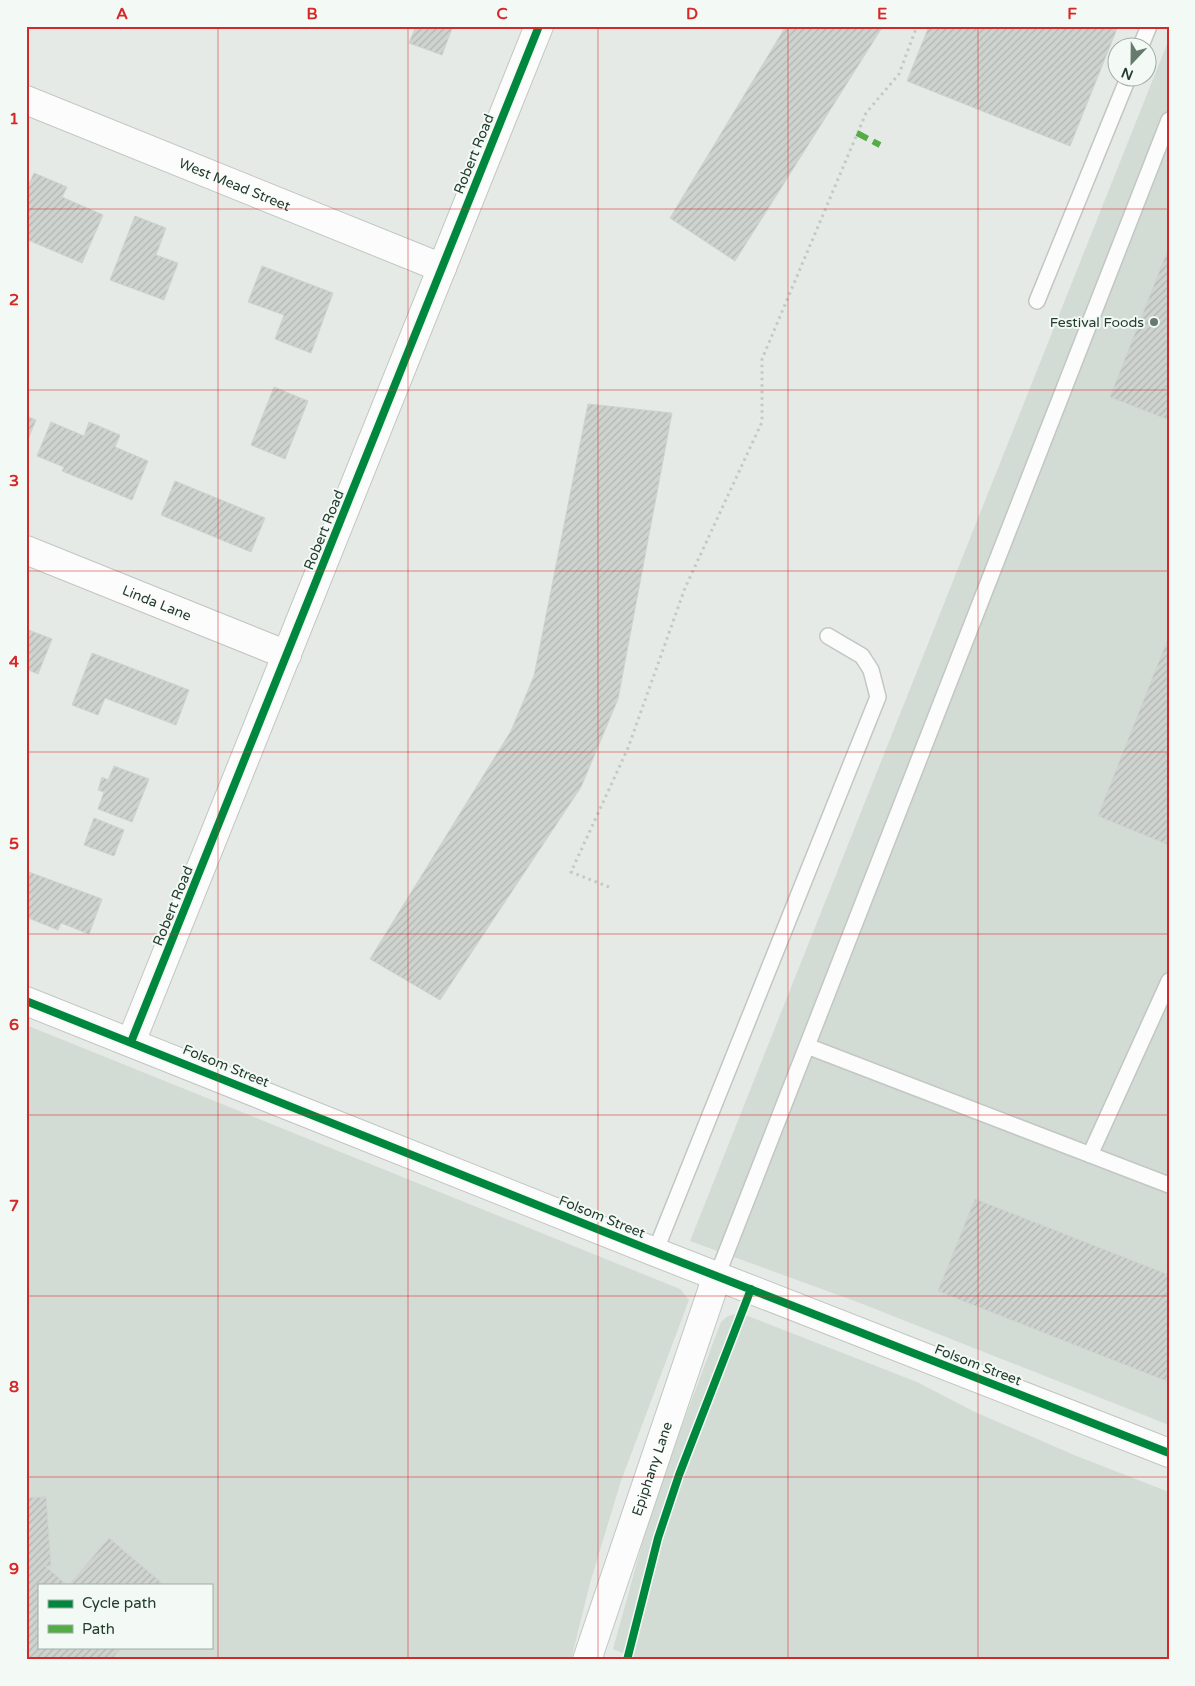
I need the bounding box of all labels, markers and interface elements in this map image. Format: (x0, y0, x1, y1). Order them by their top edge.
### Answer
text: A (116, 4, 128, 24)
text: B (306, 4, 318, 24)
text: C (496, 4, 508, 24)
text: D (686, 4, 698, 24)
text: E (877, 4, 887, 24)
text: F (1067, 4, 1077, 24)
north arrow (1108, 38, 1158, 88)
text: N (1119, 64, 1136, 84)
text: 1 (9, 109, 19, 129)
street label: Robert Road (450, 112, 498, 196)
street label: West Mead Street (176, 154, 294, 215)
text: 2 (9, 290, 19, 310)
place label: Festival Foods (1050, 314, 1144, 331)
marker: Festival Foods (1148, 316, 1160, 328)
text: 3 (9, 471, 19, 491)
street label: Robert Road (300, 488, 348, 572)
street label: Linda Lane (120, 581, 194, 624)
text: 4 (9, 652, 19, 672)
text: 5 (9, 834, 19, 854)
street label: Robert Road (149, 864, 197, 948)
text: 6 (9, 1015, 19, 1035)
street label: Folsom Street (180, 1041, 272, 1091)
street label: Folsom Street (556, 1192, 648, 1242)
text: 7 (9, 1196, 19, 1216)
street label: Folsom Street (932, 1341, 1024, 1390)
text: 8 (9, 1377, 19, 1397)
street label: Epiphany Lane (628, 1419, 676, 1518)
text: 9 (9, 1559, 19, 1579)
legend (38, 1584, 212, 1648)
text: Cycle path (82, 1594, 156, 1612)
text: Path (82, 1620, 115, 1638)

